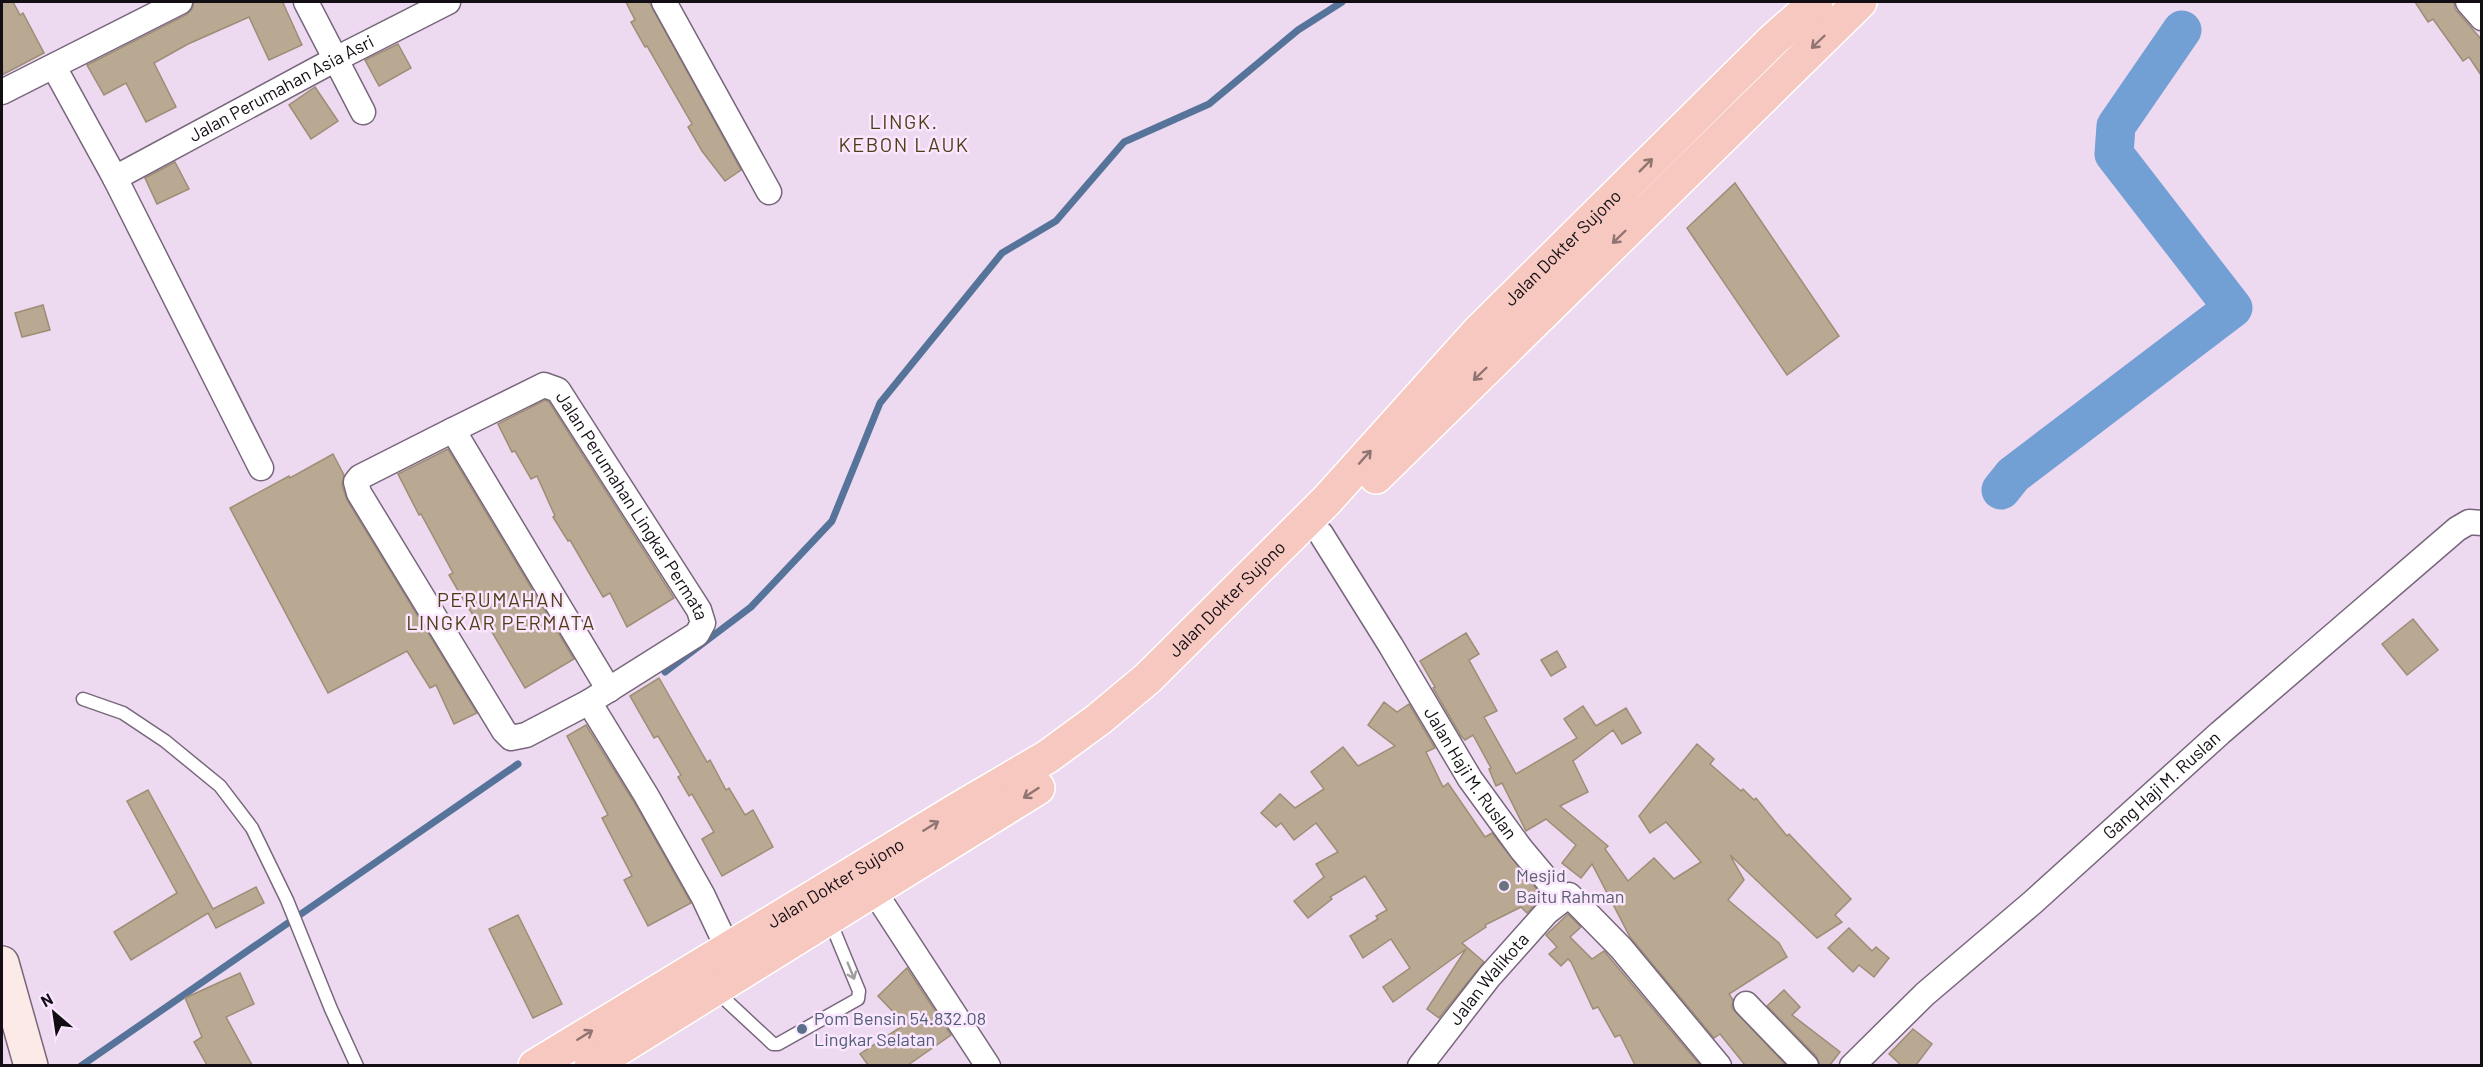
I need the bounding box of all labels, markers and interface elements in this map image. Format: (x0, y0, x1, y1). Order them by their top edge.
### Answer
street label: Jalan Perumahan Asia Asri (185, 30, 377, 146)
one-way arrow (1811, 35, 1826, 50)
district label: LINGK. KEBON LAUK (838, 109, 970, 156)
one-way arrow (1639, 158, 1654, 173)
street label: Jalan Dokter Sujono (1499, 185, 1625, 310)
one-way arrow (1612, 230, 1627, 245)
one-way arrow (1472, 366, 1487, 381)
street label: Jalan Perumahan Lingkar Permata (552, 387, 713, 623)
one-way arrow (1358, 450, 1372, 465)
street label: Jalan Dokter Sujono (1163, 536, 1290, 661)
district label: PERUMAHAN LINGKAR PERMATA (406, 587, 596, 634)
street label: Jalan Haji M. Ruslan (1420, 703, 1522, 843)
street label: Gang Haji M. Ruslan (2098, 726, 2224, 844)
one-way arrow (1023, 787, 1040, 799)
one-way arrow (922, 819, 939, 831)
street label: Jalan Dokter Sujono (763, 833, 908, 932)
place label: Mesjid Baitu Rahman (1516, 864, 1624, 907)
marker: Mesjid Baitu Rahman (1497, 879, 1511, 893)
street label: Jalan Walikota (1444, 928, 1533, 1029)
one-way arrow (846, 961, 857, 980)
north arrow (24, 983, 84, 1043)
text: N (37, 989, 56, 1010)
place label: Pom Bensin 54.832.08 Lingkar Selatan (814, 1007, 986, 1050)
marker: Pom Bensin 54.832.08 Lingkar Selatan (795, 1022, 809, 1036)
one-way arrow (576, 1028, 593, 1040)

